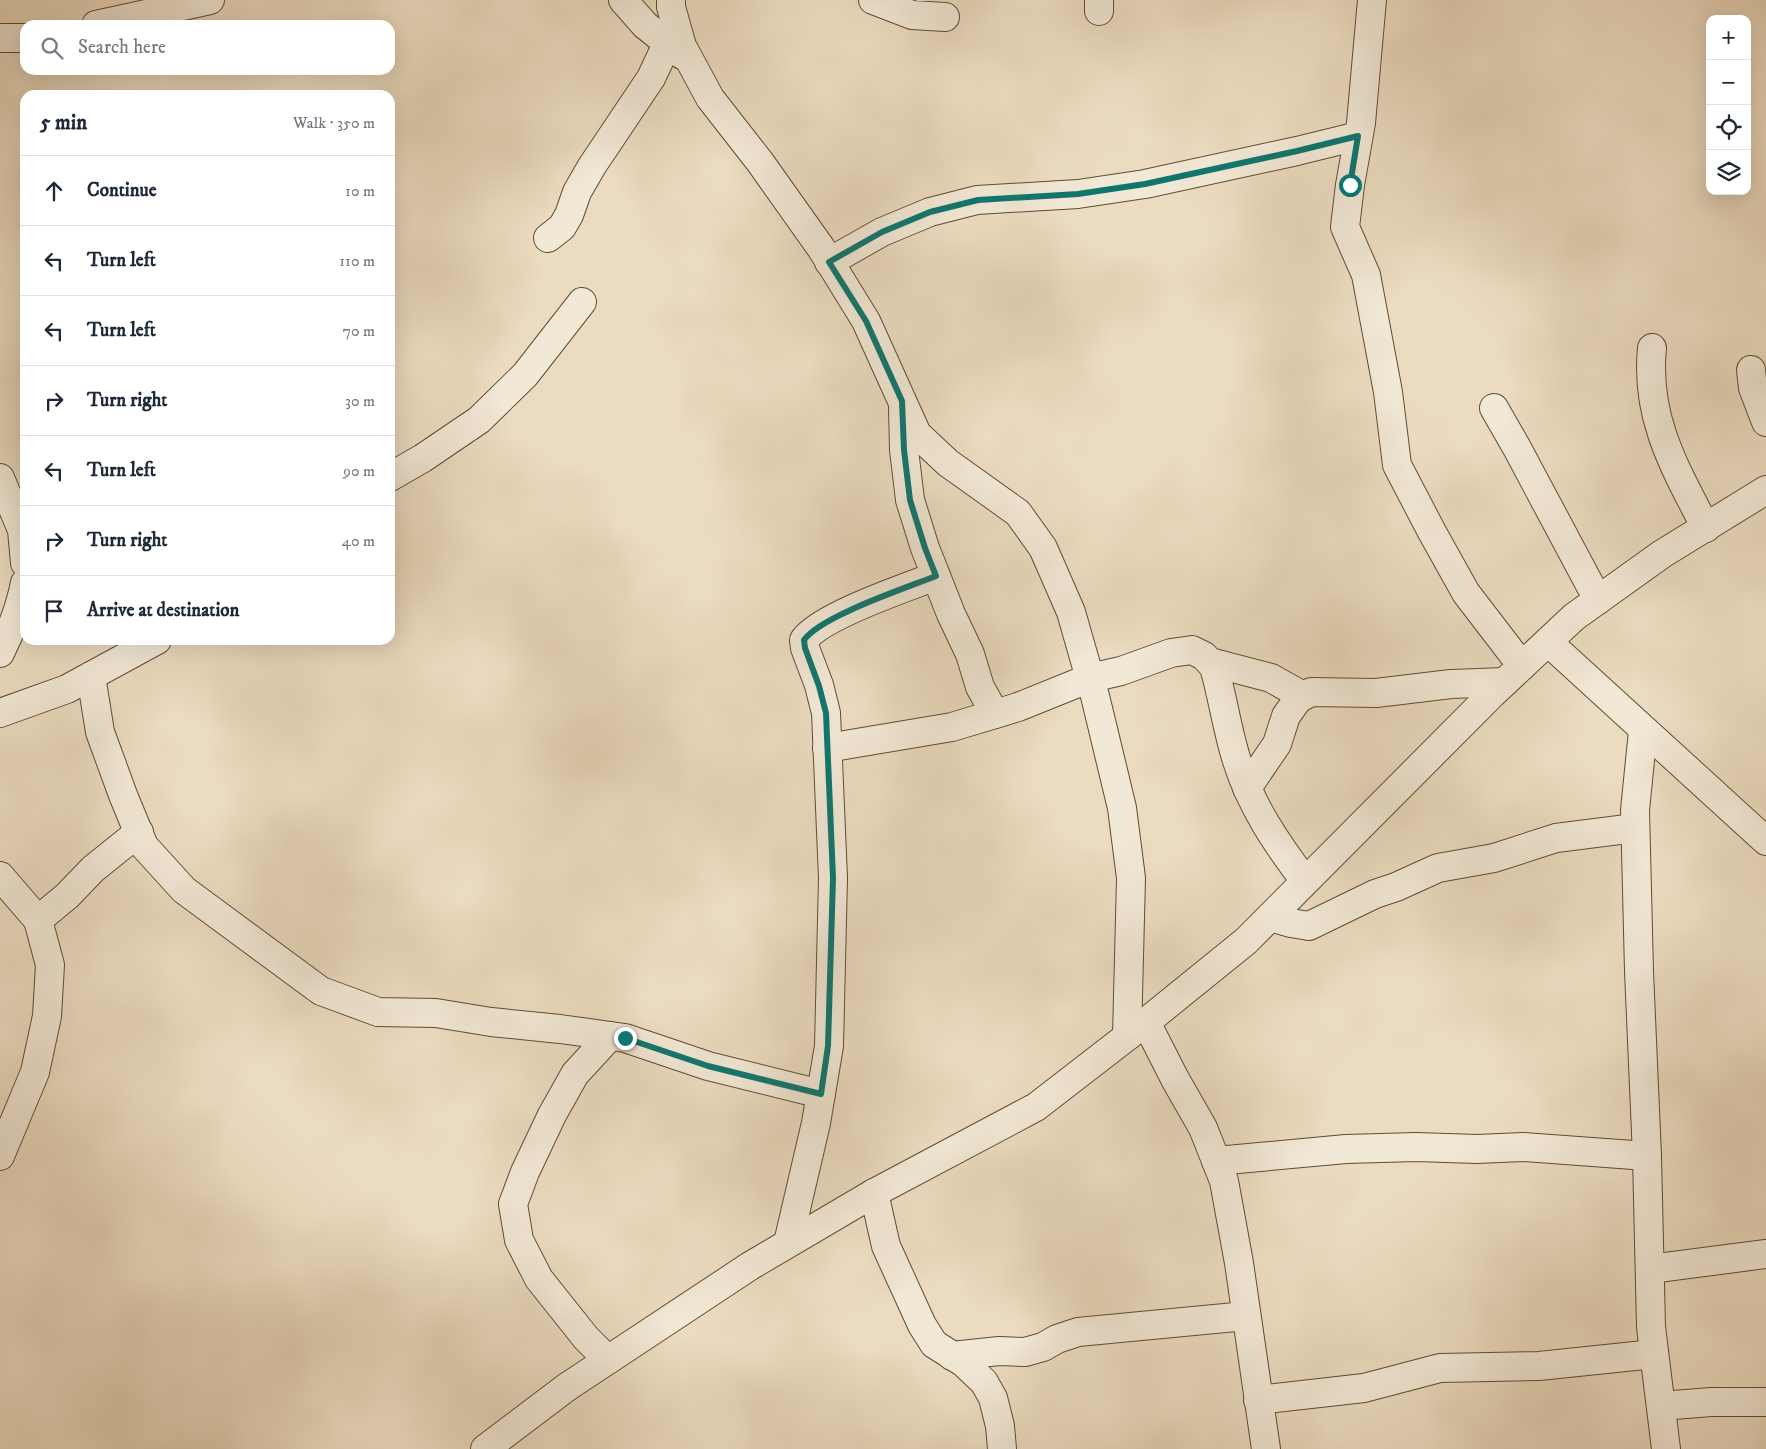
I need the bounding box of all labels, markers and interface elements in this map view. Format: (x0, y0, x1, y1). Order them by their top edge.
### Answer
map controls (1706, 15, 1751, 195)
button: + (1706, 15, 1751, 60)
search box (20, 20, 395, 75)
icon: search (38, 34, 66, 62)
text: Search here (78, 36, 166, 59)
button: − (1706, 60, 1751, 105)
button: locate (1706, 105, 1751, 150)
text: 5 min (40, 110, 87, 136)
text: Walk · 350 m (293, 113, 375, 133)
button: layers (1706, 150, 1751, 195)
route start (1339, 174, 1362, 197)
icon: ahead (40, 177, 68, 205)
text: Continue (87, 179, 157, 202)
text: 10 m (345, 181, 375, 201)
icon: left (40, 247, 68, 275)
text: Turn left (87, 249, 156, 272)
text: 110 m (339, 251, 375, 271)
icon: left (40, 317, 68, 345)
text: Turn left (87, 319, 156, 342)
text: 70 m (343, 321, 375, 341)
icon: right (40, 387, 68, 415)
text: Turn right (87, 389, 167, 412)
text: 30 m (345, 391, 375, 411)
icon: left (40, 457, 68, 485)
text: Turn left (87, 459, 156, 482)
text: 90 m (343, 461, 375, 481)
icon: right (40, 527, 68, 555)
text: Turn right (87, 529, 167, 552)
text: 40 m (342, 531, 375, 551)
icon: arrive (40, 597, 68, 625)
text: Arrive at destination (87, 599, 239, 622)
route end (614, 1027, 637, 1050)

